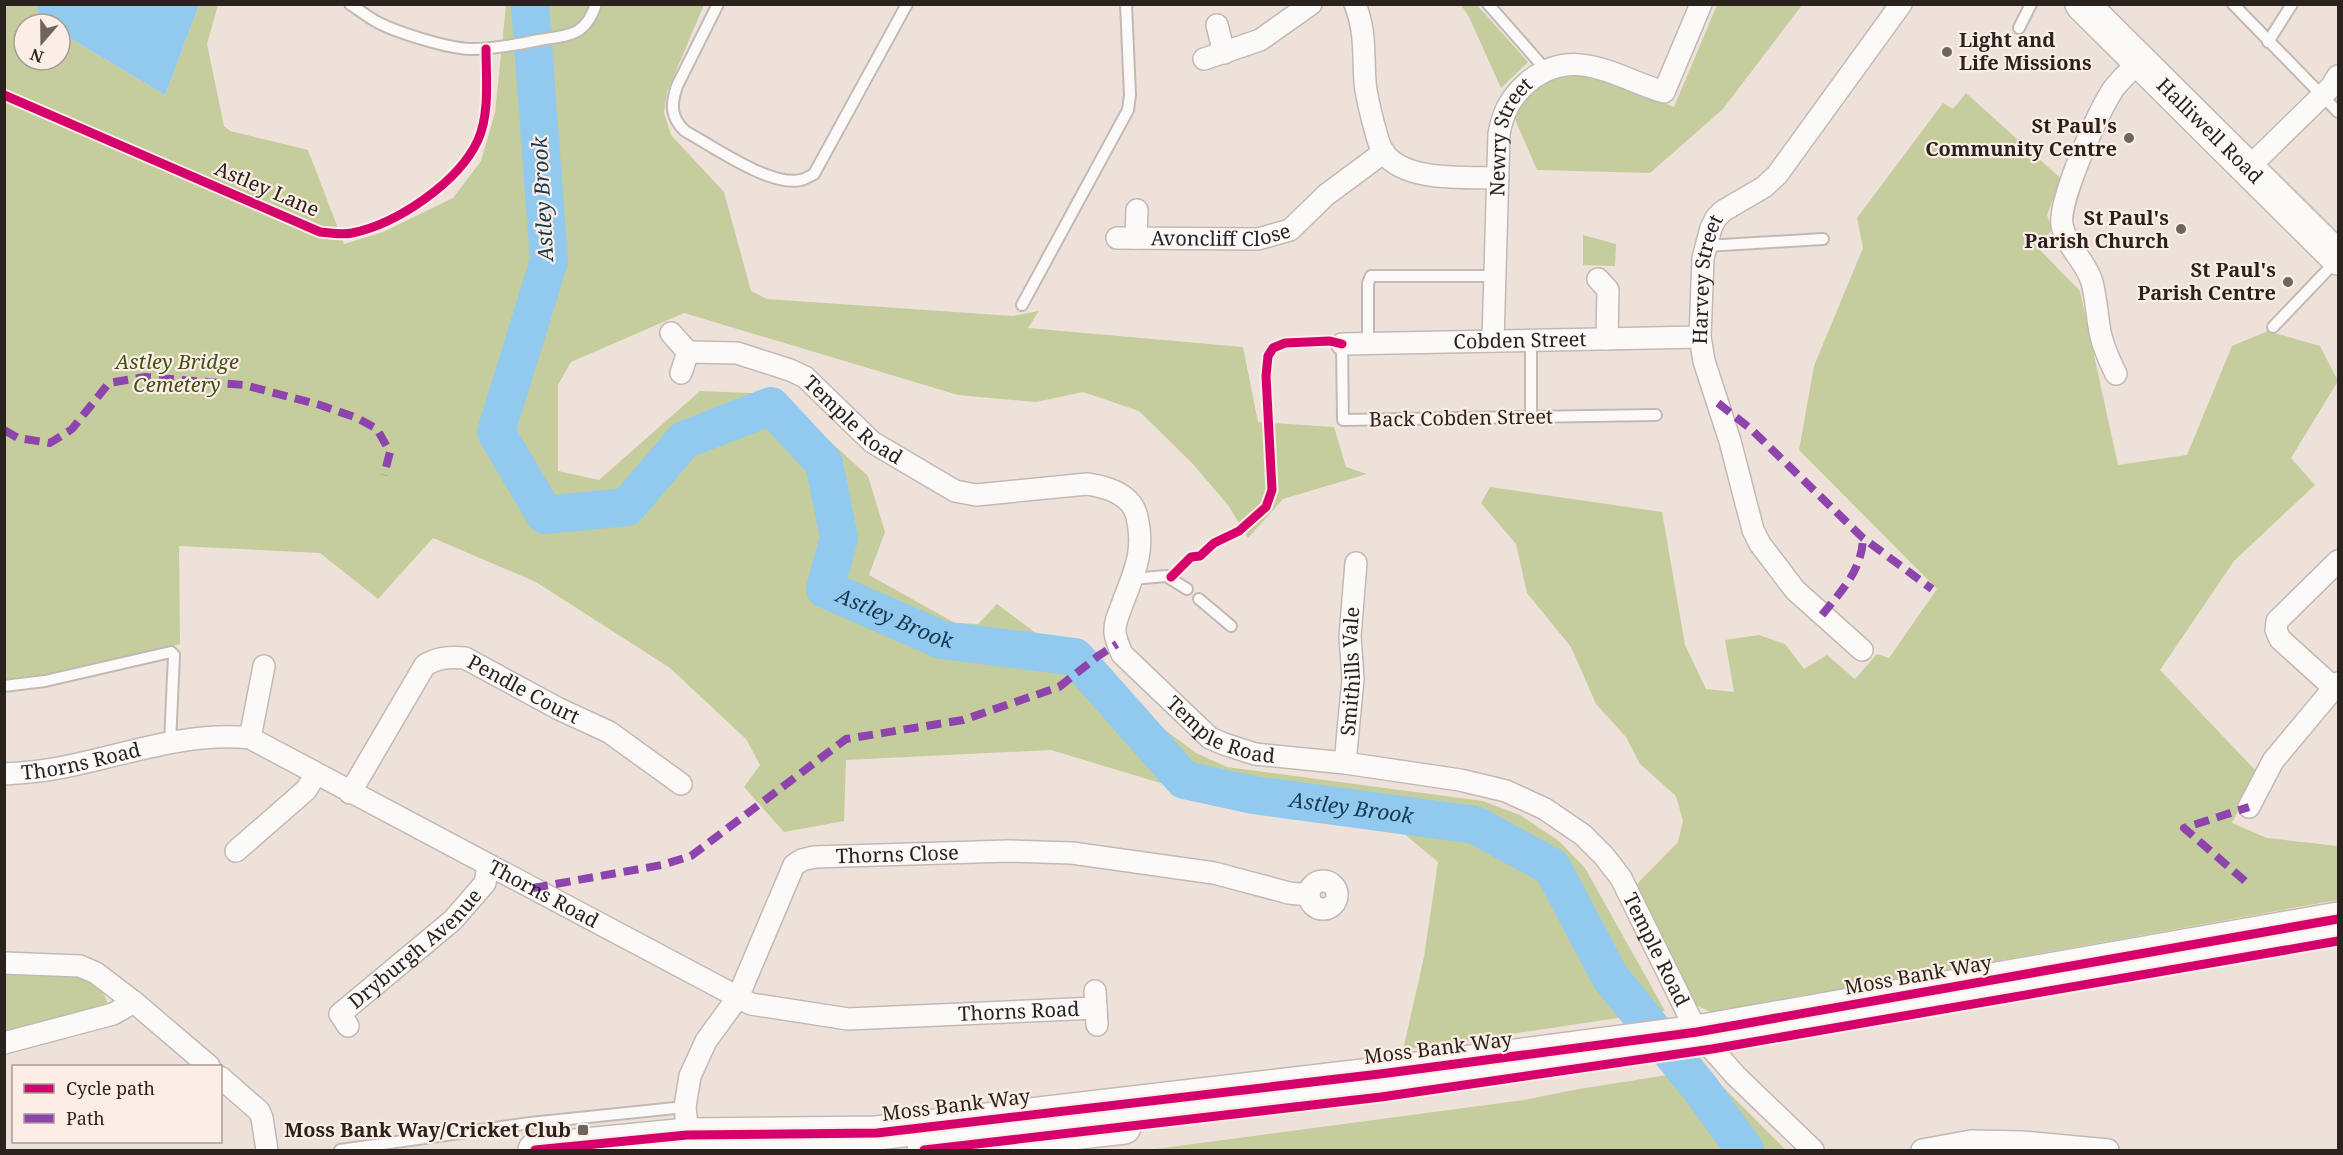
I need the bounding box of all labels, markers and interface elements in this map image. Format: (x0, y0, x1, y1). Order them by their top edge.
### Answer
north arrow (12, 12, 72, 72)
place label: Light and Life Missions (1959, 26, 2092, 76)
text: N (27, 43, 47, 69)
marker: Light and Life Missions (1940, 45, 1954, 59)
street label: Newry Street (1483, 71, 1538, 197)
street label: Halliwell Road (2151, 72, 2269, 189)
place label: St Paul's Community Centre (1925, 112, 2117, 162)
marker: St Paul's Community Centre (2122, 131, 2136, 145)
water label: Astley Brook (525, 135, 559, 264)
street label: Astley Lane (211, 154, 324, 223)
place label: St Paul's Parish Church (2024, 204, 2169, 254)
street label: Harvey Street (1686, 209, 1729, 345)
street label: Avoncliff Close (1151, 217, 1294, 252)
marker: St Paul's Parish Church (2174, 222, 2188, 236)
place label: St Paul's Parish Centre (2137, 256, 2276, 306)
marker: St Paul's Parish Centre (2281, 275, 2295, 289)
street label: Cobden Street (1453, 325, 1587, 355)
park label: Astley Bridge Cemetery (113, 348, 239, 398)
street label: Temple Road (798, 369, 908, 470)
street label: Back Cobden Street (1369, 402, 1553, 433)
water label: Astley Brook (830, 580, 956, 654)
street label: Smithills Vale (1334, 606, 1366, 737)
street label: Pendle Court (463, 648, 584, 730)
street label: Temple Road (1161, 689, 1276, 769)
street label: Thorns Road (20, 735, 143, 786)
water label: Astley Brook (1286, 785, 1416, 830)
street label: Thorns Close (835, 839, 959, 869)
street label: Thorns Road (484, 853, 604, 934)
street label: Dryburgh Avenue (342, 882, 487, 1015)
street label: Temple Road (1617, 888, 1696, 1011)
street label: Moss Bank Way (1842, 948, 1994, 1001)
street label: Thorns Road (958, 995, 1080, 1027)
street label: Moss Bank Way (1362, 1025, 1514, 1070)
legend (12, 1065, 222, 1143)
text: Cycle path (66, 1076, 155, 1100)
street label: Moss Bank Way (880, 1082, 1032, 1127)
text: Path (66, 1106, 105, 1130)
place label: Moss Bank Way/Cricket Club (284, 1116, 571, 1143)
marker: Moss Bank Way/Cricket Club (576, 1123, 590, 1137)

